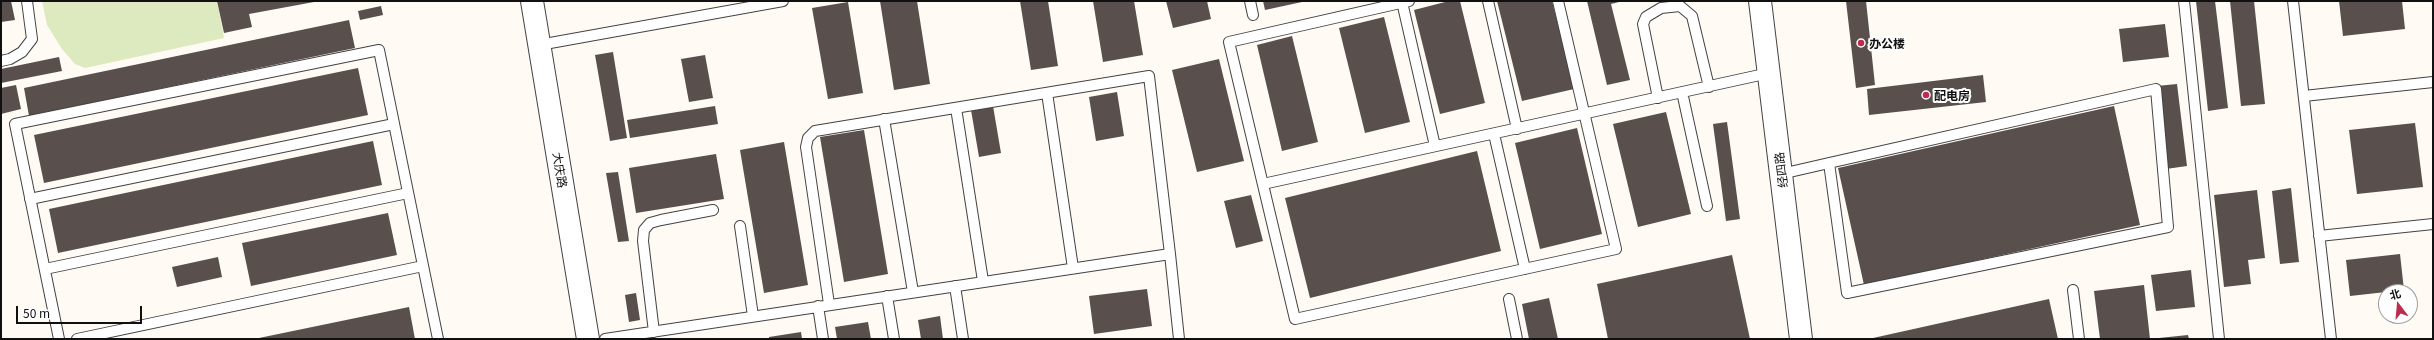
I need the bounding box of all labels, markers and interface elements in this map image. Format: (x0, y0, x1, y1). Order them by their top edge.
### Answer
place label: 办公楼 (1869, 36, 1905, 50)
marker: 办公楼 (1856, 38, 1866, 48)
place label: 配电房 (1934, 88, 1970, 102)
marker: 配电房 (1921, 90, 1931, 100)
street label: 大庆路 (550, 151, 570, 189)
street label: 经四路 (1772, 151, 1790, 189)
north arrow (2378, 284, 2418, 324)
text: 北 (2387, 284, 2402, 303)
scale bar (18, 298, 144, 324)
text: 50 m (23, 304, 50, 321)

